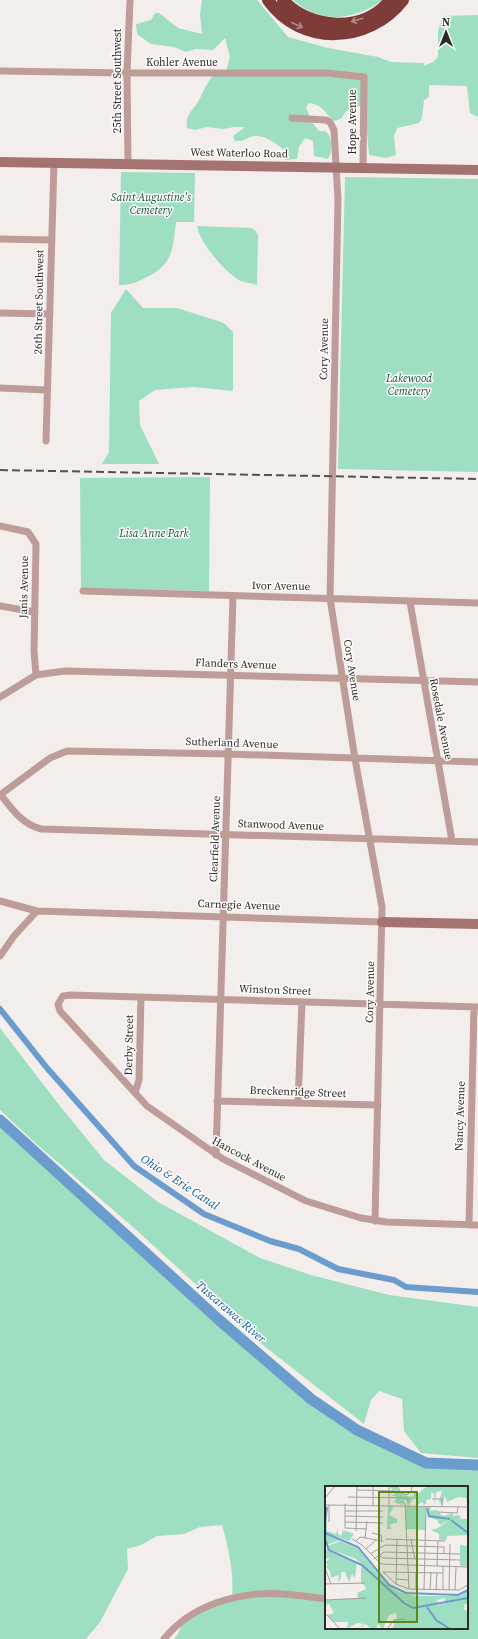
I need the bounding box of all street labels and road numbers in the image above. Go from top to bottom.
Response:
street label: 25th Street Southwest [110,28,125,133]
street label: Kohler Avenue [146,55,218,70]
street label: Hope Avenue [345,89,360,155]
street label: West Waterloo Road [190,145,289,161]
street label: 26th Street Southwest [31,249,47,354]
street label: Cory Avenue [316,317,332,380]
street label: Janis Avenue [16,555,32,620]
street label: Ivor Avenue [252,578,311,594]
street label: Cory Avenue [340,638,364,702]
street label: Flanders Avenue [195,655,277,673]
street label: Rosedale Avenue [426,677,456,761]
street label: Sutherland Avenue [185,734,279,752]
street label: Clearfield Avenue [206,795,224,882]
street label: Stanwood Avenue [238,816,325,834]
street label: Carnegie Avenue [197,896,281,914]
street label: Cory Avenue [362,960,378,1023]
street label: Winston Street [239,981,312,999]
street label: Derby Street [121,1014,137,1076]
street label: Nancy Avenue [451,1080,469,1151]
street label: Breckenridge Street [249,1083,347,1101]
street label: Hancock Avenue [209,1133,289,1185]

